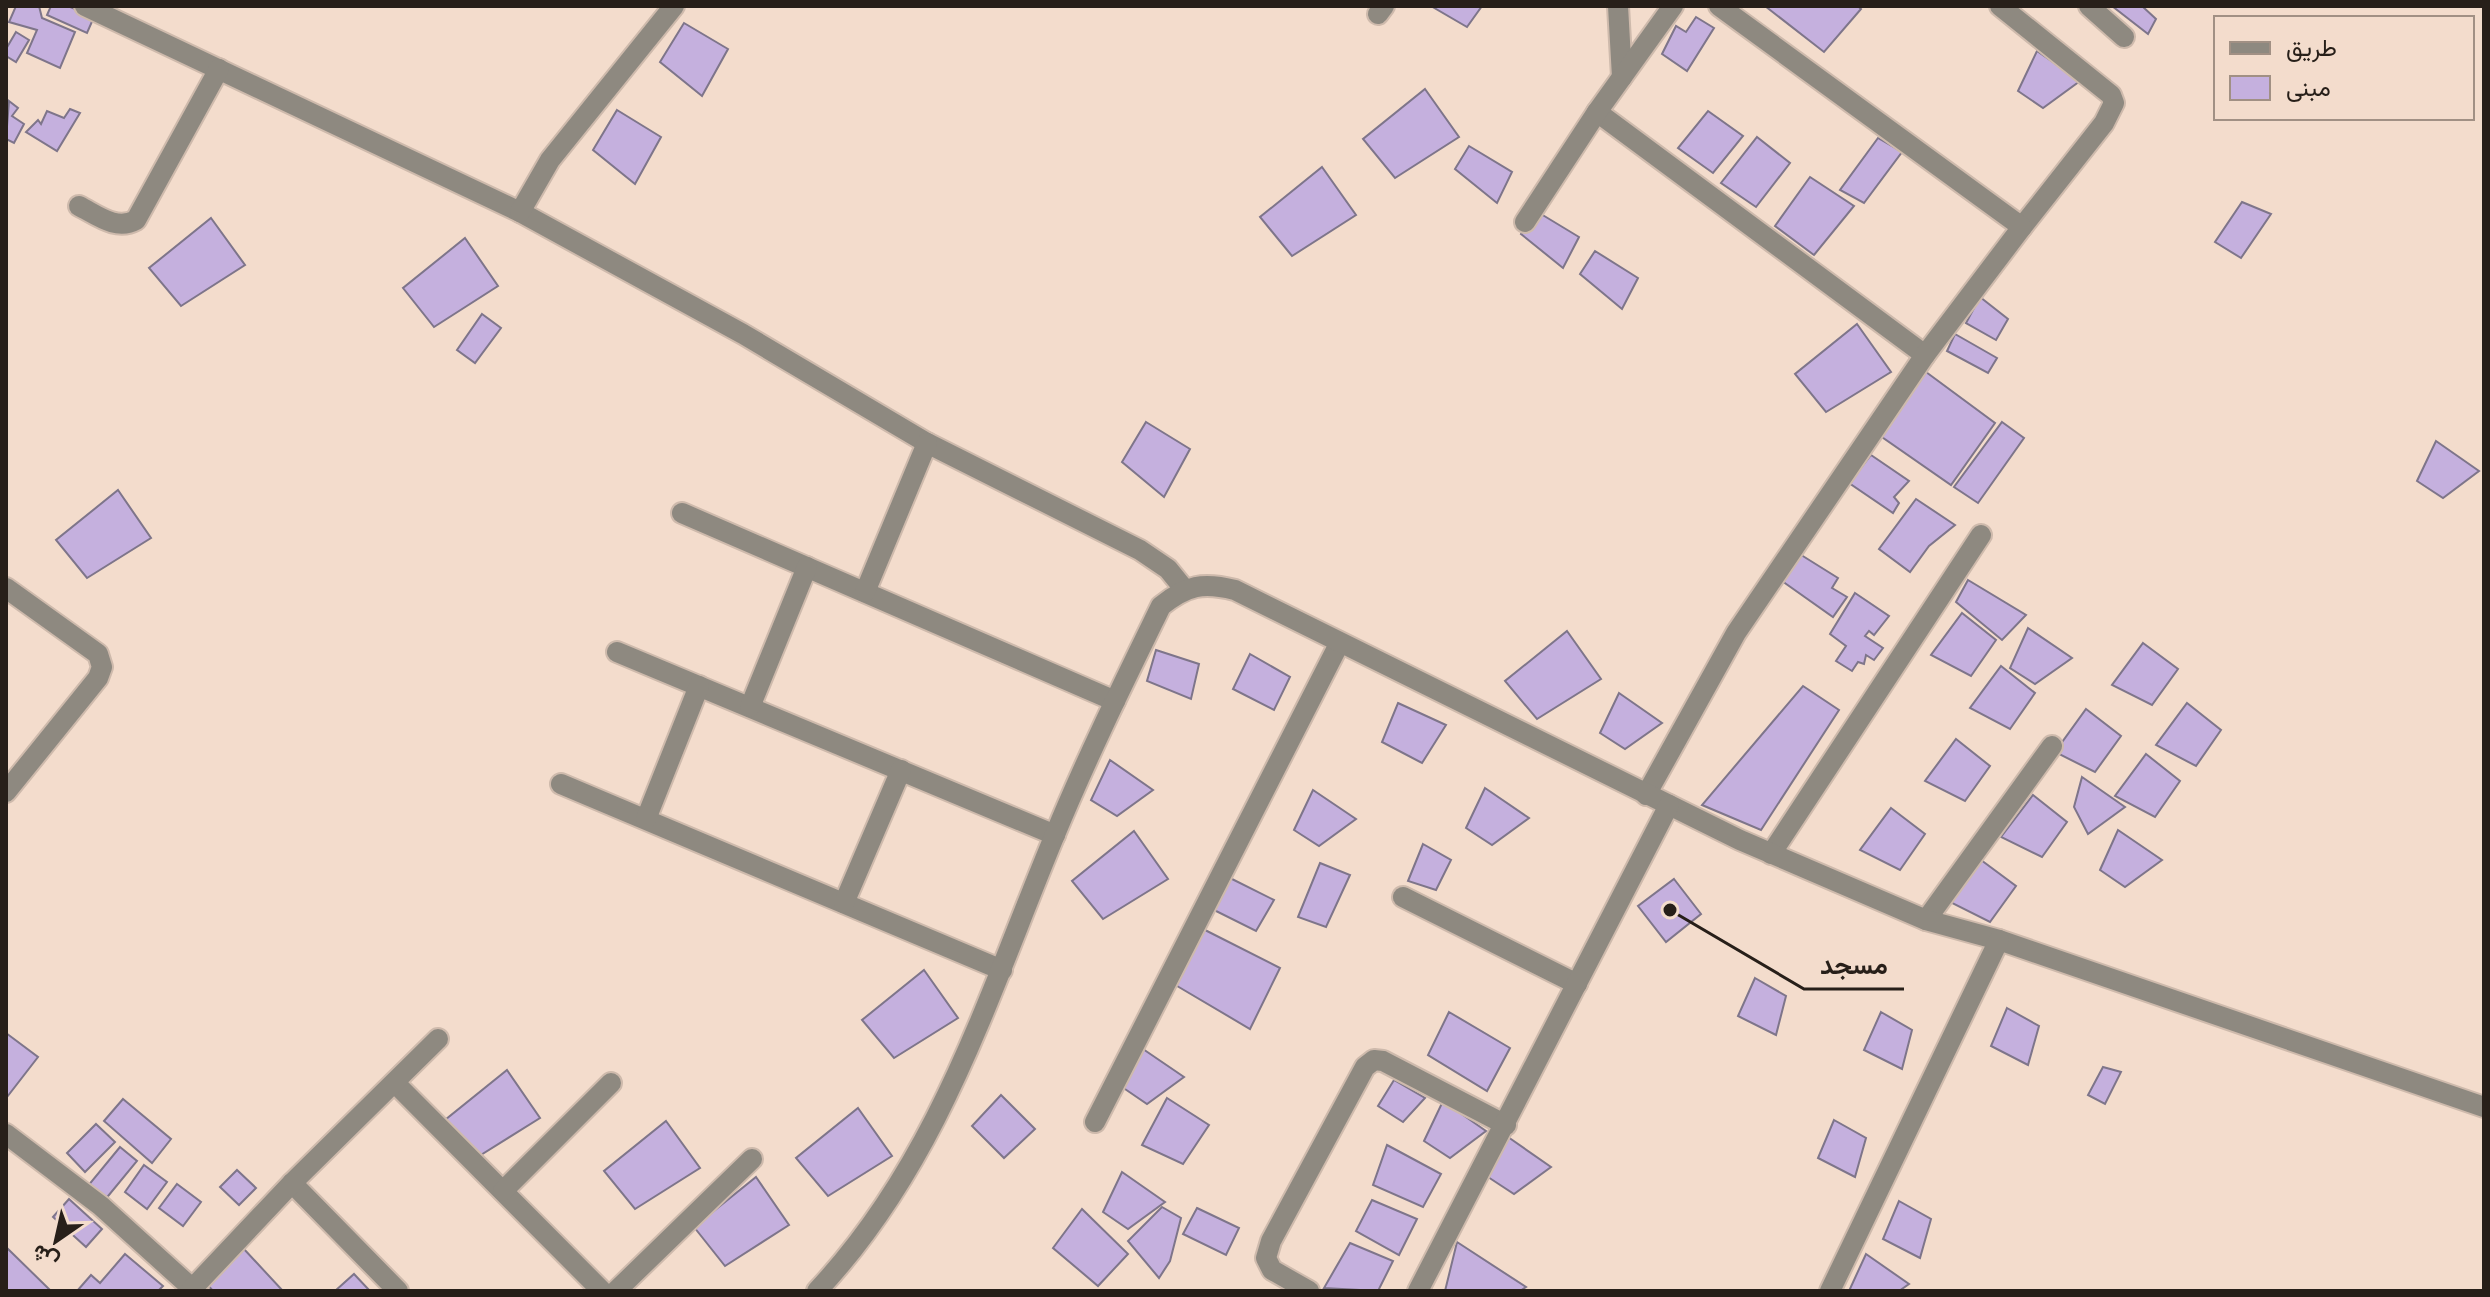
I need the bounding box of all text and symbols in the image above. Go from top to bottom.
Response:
legend [2214,16,2474,120]
text: طريق [2286,32,2337,63]
text: مبنى [2286,72,2331,103]
callout: مسجد [1804,939,1904,989]
text: مسجد [1820,948,1888,981]
north arrow [16,1201,96,1281]
text: ش [26,1239,64,1277]

